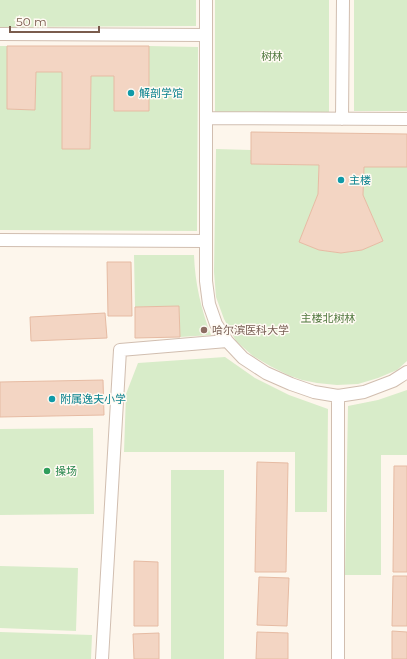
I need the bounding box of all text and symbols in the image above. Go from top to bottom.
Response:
scale bar [10,8,99,34]
text: 50 m [16,14,47,29]
park label: 树林 [261,49,283,63]
place label: 解剖学馆 [139,86,183,100]
marker: 解剖学馆 [126,88,136,98]
place label: 主楼 [349,173,371,187]
marker: 主楼 [336,175,346,185]
park label: 主楼北树林 [301,311,356,325]
place label: 哈尔滨医科大学 [212,323,289,337]
marker: 哈尔滨医科大学 [199,325,209,335]
place label: 附属逸夫小学 [60,392,126,406]
marker: 附属逸夫小学 [47,394,57,404]
place label: 操场 [55,464,77,478]
marker: 操场 [42,466,52,476]

